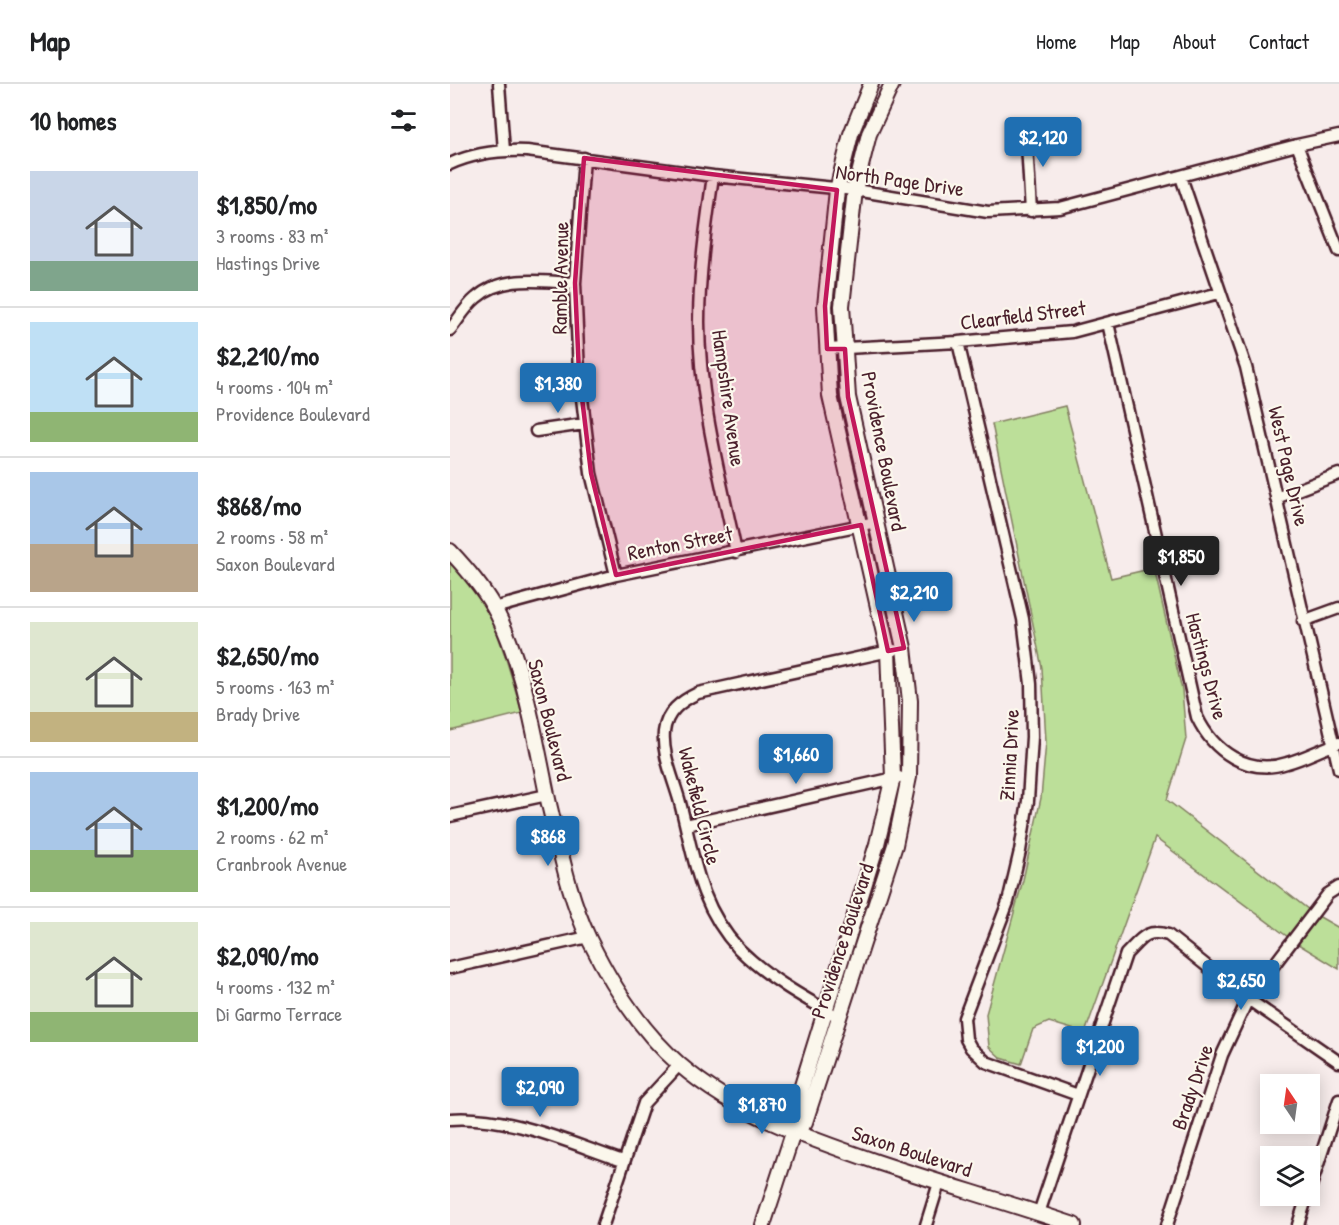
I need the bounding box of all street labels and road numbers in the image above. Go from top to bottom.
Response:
street label: North Page Drive [834,157,966,203]
street label: Ramble Avenue [545,221,575,335]
street label: Clearfield Street [959,293,1088,337]
street label: Hampshire Avenue [705,328,753,468]
street label: Providence Boulevard [854,369,914,533]
street label: West Page Drive [1261,403,1317,529]
street label: Renton Street [625,518,736,567]
street label: Hastings Drive [1179,609,1235,723]
street label: Saxon Boulevard [521,656,579,784]
street label: Zinnia Drive [992,708,1026,802]
street label: Wakefield Circle [671,744,729,868]
street label: Providence Boulevard [803,860,881,1022]
street label: Brady Drive [1164,1040,1220,1134]
street label: Saxon Boulevard [848,1118,976,1184]

